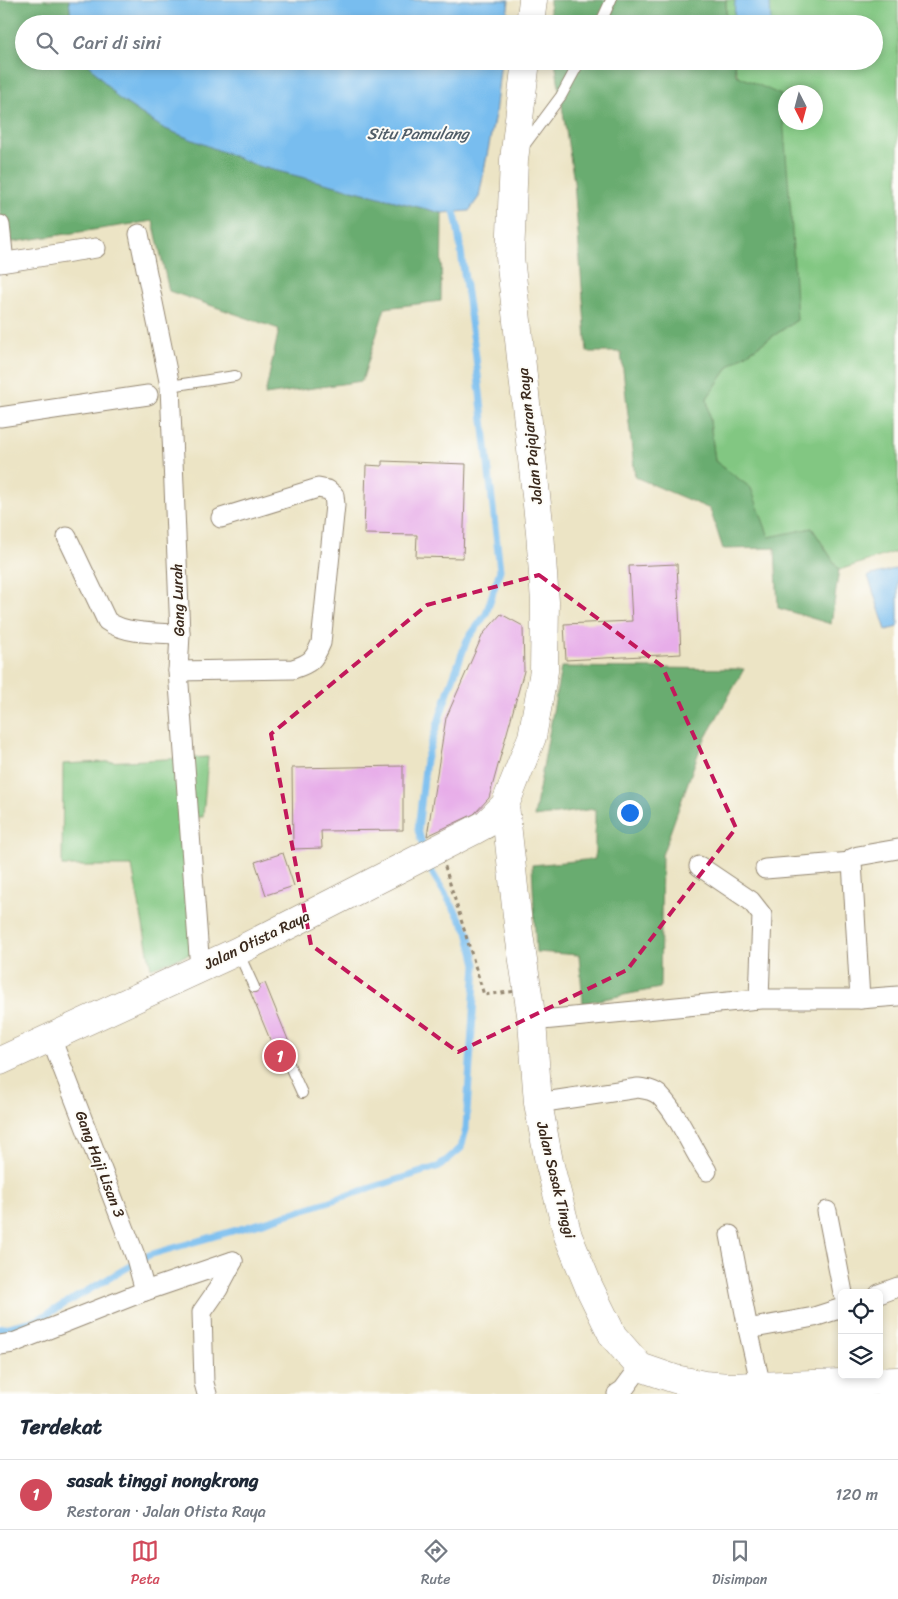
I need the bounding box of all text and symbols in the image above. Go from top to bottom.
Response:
search box [15,15,883,70]
text: Cari di sini [73,26,161,59]
icon: search [33,29,61,57]
north arrow [778,85,823,130]
water label: Situ Pamulang [367,119,471,148]
street label: Jalan Pajajaran Raya [510,366,550,506]
street label: Gang Lurah [164,563,192,637]
your location [617,800,643,826]
street label: Jalan Otista Raya [199,903,315,977]
pin: 1 [264,1037,296,1075]
street label: Gang Haji Lisan 3 [68,1107,132,1221]
street label: Jalan Sasak Tinggi [529,1118,583,1242]
map controls [838,1289,883,1379]
button: locate [838,1289,883,1334]
button: layers [838,1334,883,1379]
text: Terdekat [20,1408,102,1446]
text: sasak tinggi nongkrong [67,1464,259,1497]
text: 1 [33,1480,39,1509]
text: 120 m [835,1480,878,1509]
text: Restoran · Jalan Otista Raya [67,1497,266,1526]
tab: Peta [131,1537,160,1592]
tab: Rute [421,1537,450,1592]
tab: Disimpan [712,1537,767,1592]

